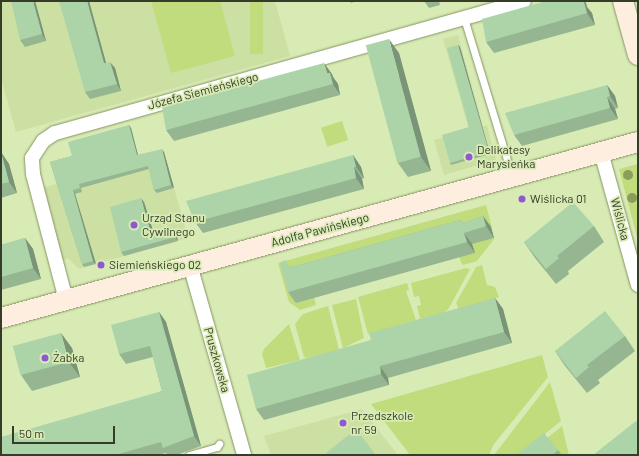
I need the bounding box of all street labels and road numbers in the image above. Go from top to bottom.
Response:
street label: Józefa Siemieńskiego [146,69,260,113]
street label: Wiślicka [607,196,633,242]
street label: Adolfa Pawińskiego [269,210,371,250]
street label: Pruszkowska [201,326,233,394]

